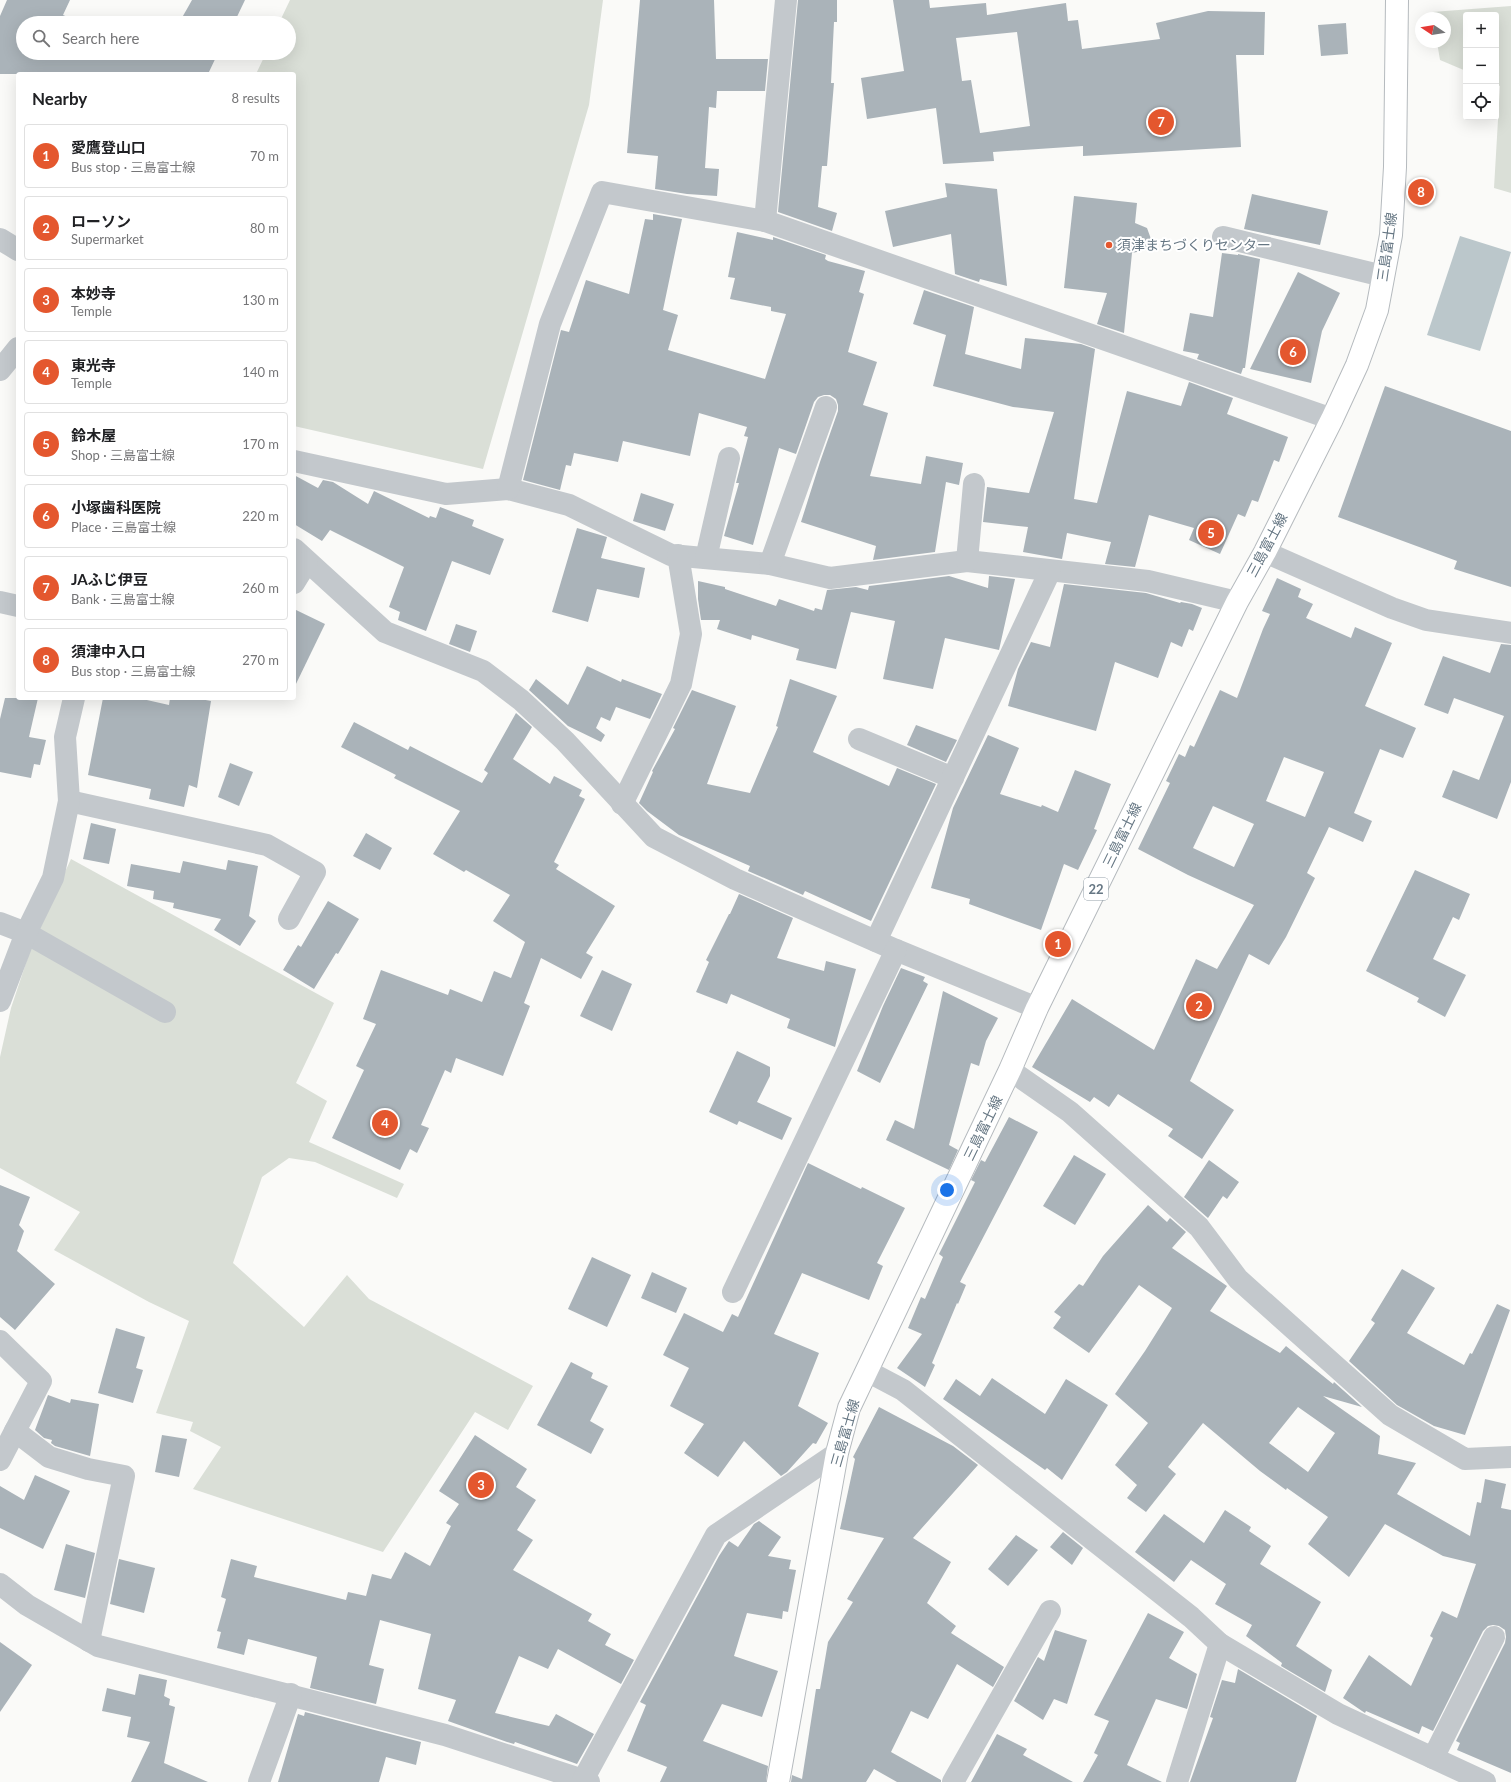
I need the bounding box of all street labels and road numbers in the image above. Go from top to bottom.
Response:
street label: 三島富士線 [1373,211,1400,283]
street label: 三島富士線 [1243,510,1290,580]
street label: 三島富士線 [1099,800,1145,870]
road number: 22 [1084,878,1108,900]
street label: 三島富士線 [960,1093,1006,1163]
street label: 三島富士線 [827,1397,862,1469]

